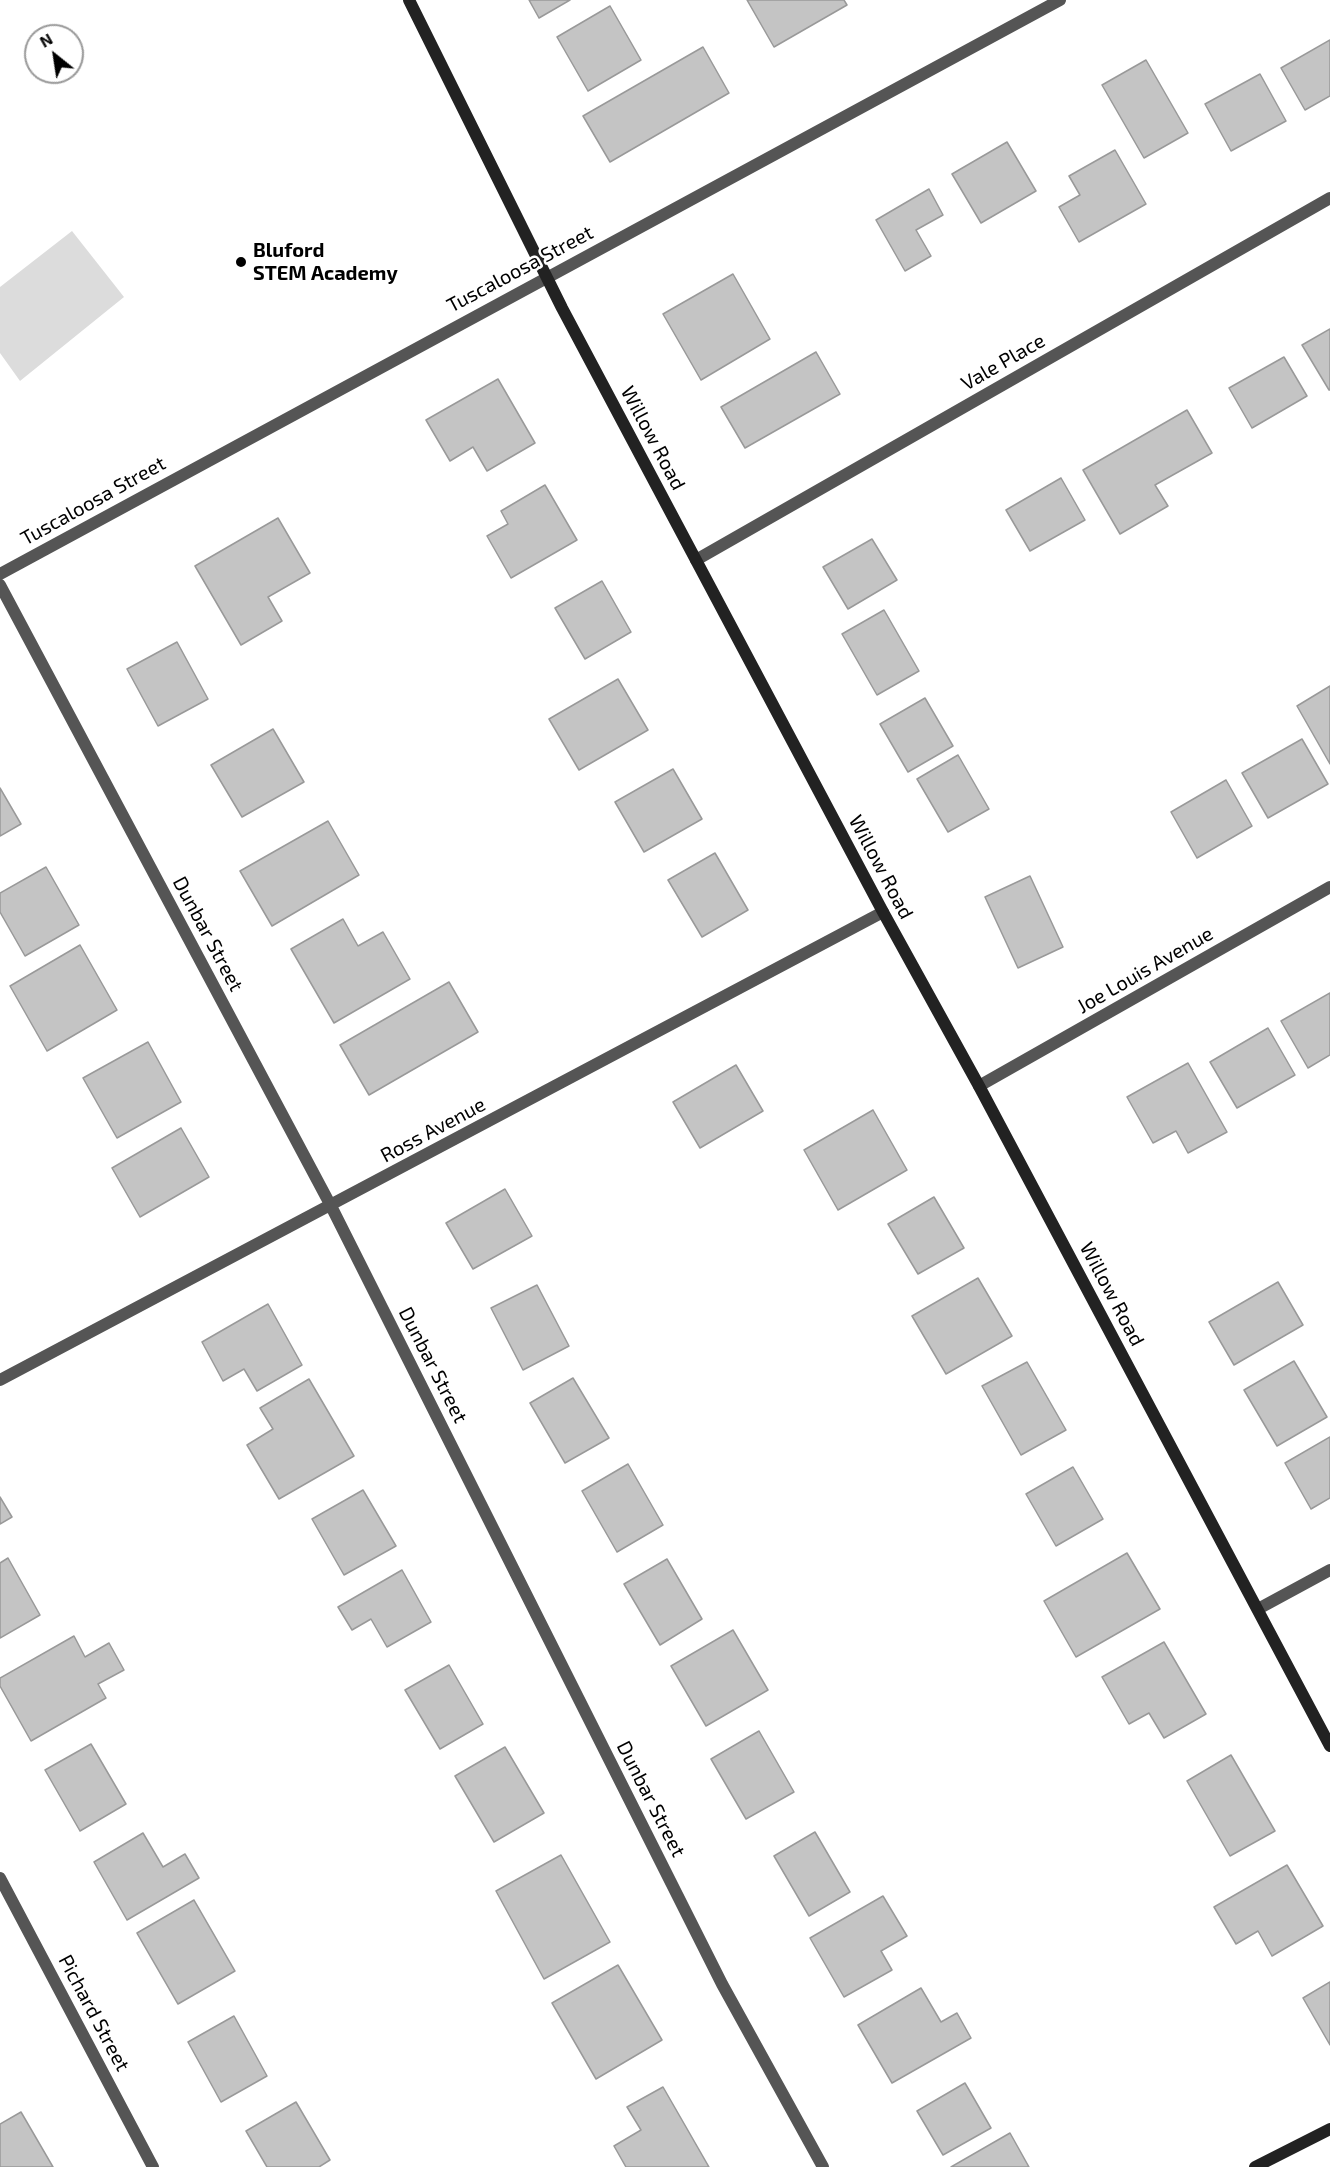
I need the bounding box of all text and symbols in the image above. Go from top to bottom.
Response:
north arrow [24,24,84,84]
text: N [36,29,56,51]
street label: Tuscaloosa Street [443,220,597,318]
place label: Bluford STEM Academy [253,238,398,285]
marker: Bluford STEM Academy [234,255,248,269]
street label: Vale Place [957,328,1049,396]
street label: Willow Road [616,382,690,494]
street label: Tuscaloosa Street [16,451,170,551]
street label: Willow Road [844,811,918,923]
street label: Dunbar Street [168,872,248,996]
street label: Joe Louis Avenue [1073,921,1217,1019]
street label: Ross Avenue [376,1092,490,1168]
street label: Willow Road [1075,1238,1149,1350]
street label: Dunbar Street [394,1303,472,1427]
street label: Dunbar Street [612,1737,690,1861]
street label: Pichard Street [53,1951,135,2075]

